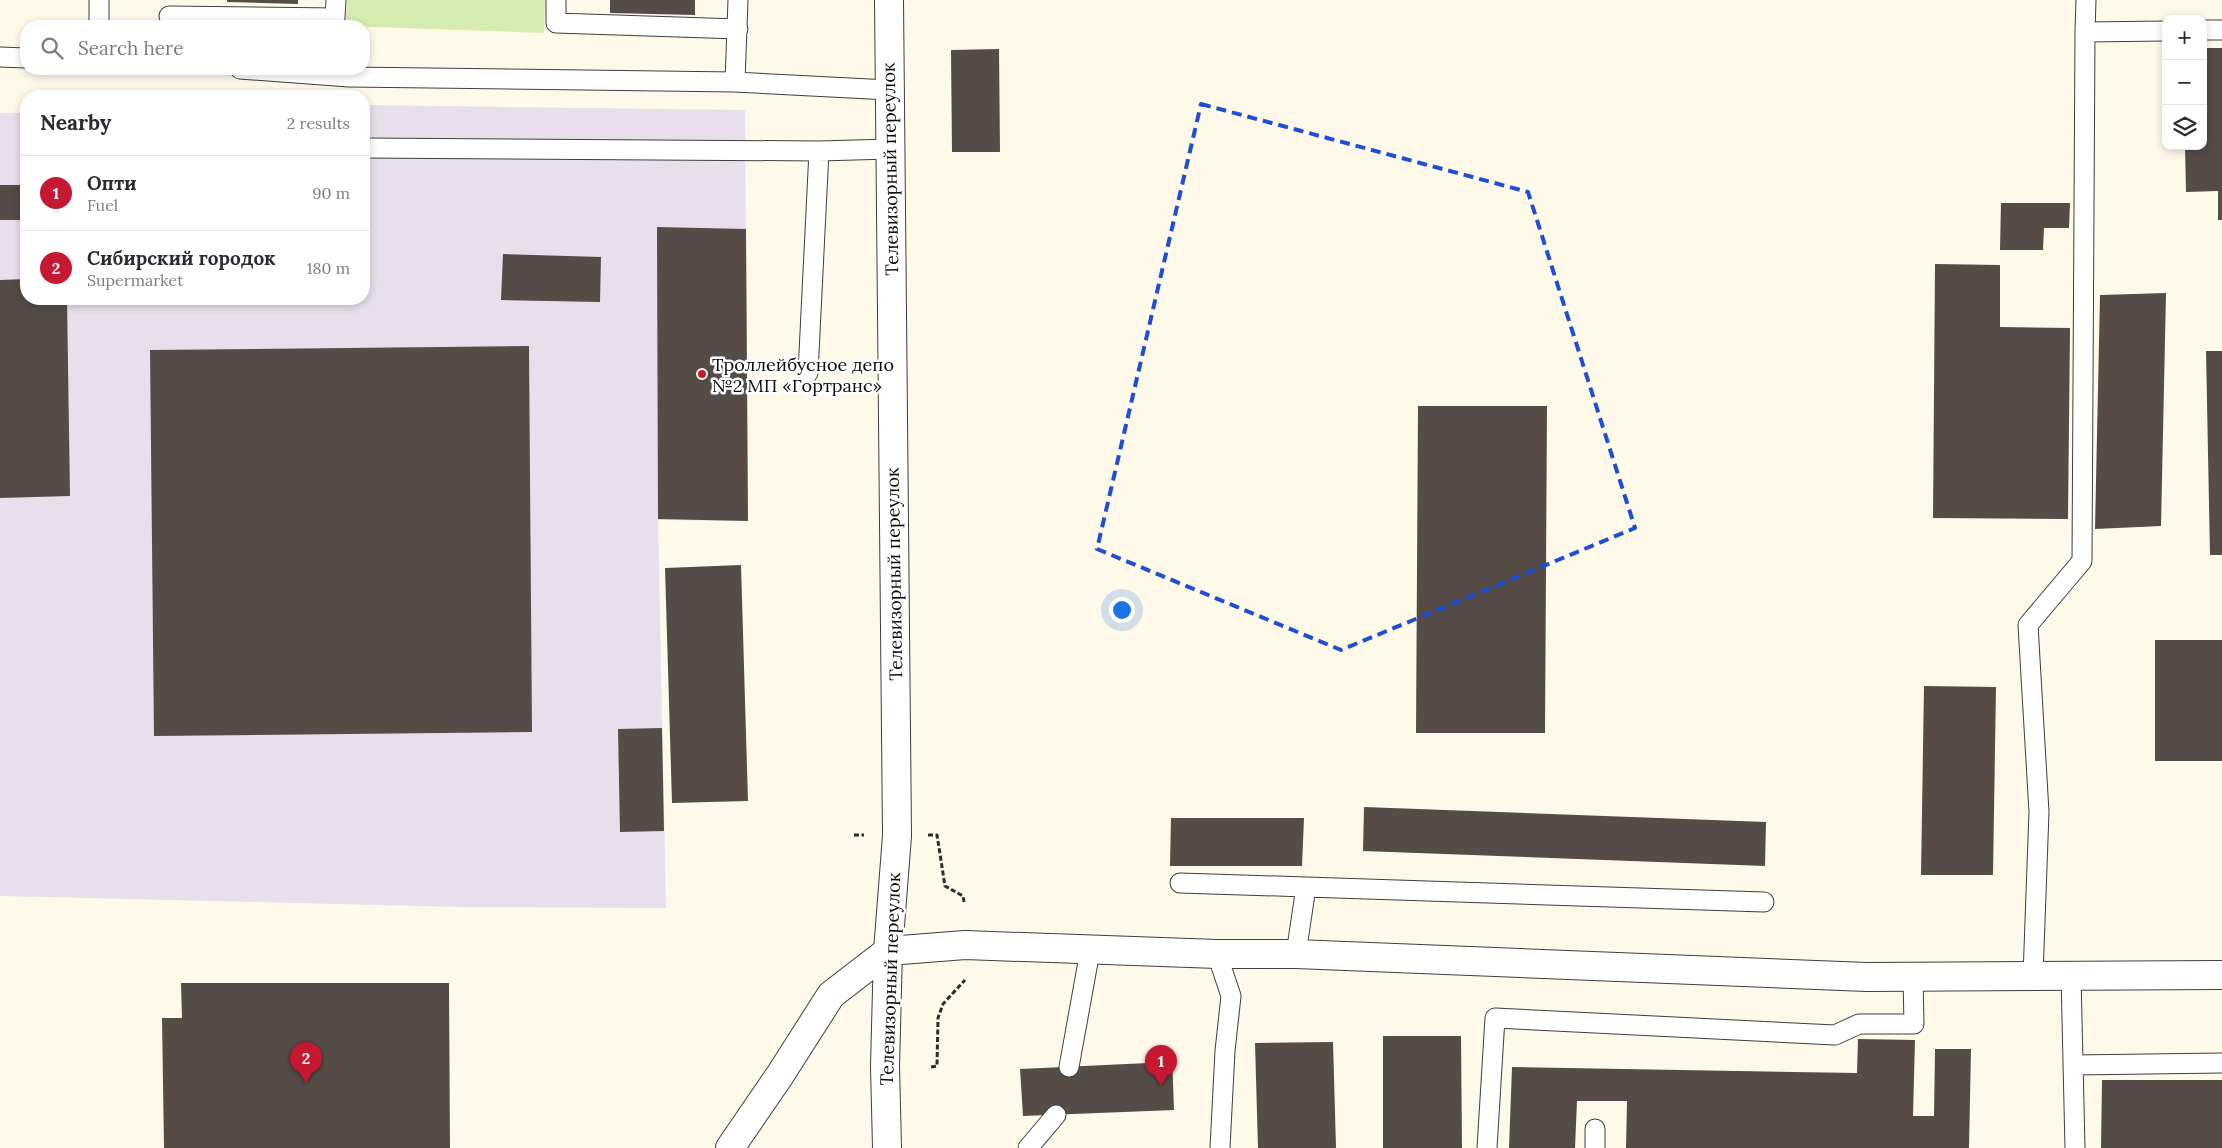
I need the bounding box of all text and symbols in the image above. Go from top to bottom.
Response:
map controls [2162,15,2207,150]
button: + [2162,15,2207,60]
search box [20,20,370,75]
icon: search [38,34,66,62]
text: Search here [78,36,184,60]
button: − [2162,60,2207,105]
street label: Телевизорный переулок [877,62,903,276]
button: layers [2162,105,2207,150]
text: Nearby [40,109,111,136]
text: 2 results [287,113,350,133]
text: Опти [87,171,137,195]
text: 1 [53,183,59,203]
text: 90 m [312,183,350,203]
text: Fuel [87,195,118,215]
text: Сибирский городок [87,246,275,270]
text: 2 [52,258,60,278]
text: 180 m [307,258,350,278]
text: Supermarket [87,270,183,290]
place label: Троллейбусное депо №2 МП «Гортранс» [712,353,894,397]
marker: Троллейбусное депо №2 МП «Гортранс» [696,368,708,380]
street label: Телевизорный переулок [881,467,907,681]
your location [1109,597,1135,623]
street label: Телевизорный переулок [875,872,905,1086]
pin: 2 [290,1042,322,1083]
pin: 1 [1145,1045,1177,1086]

